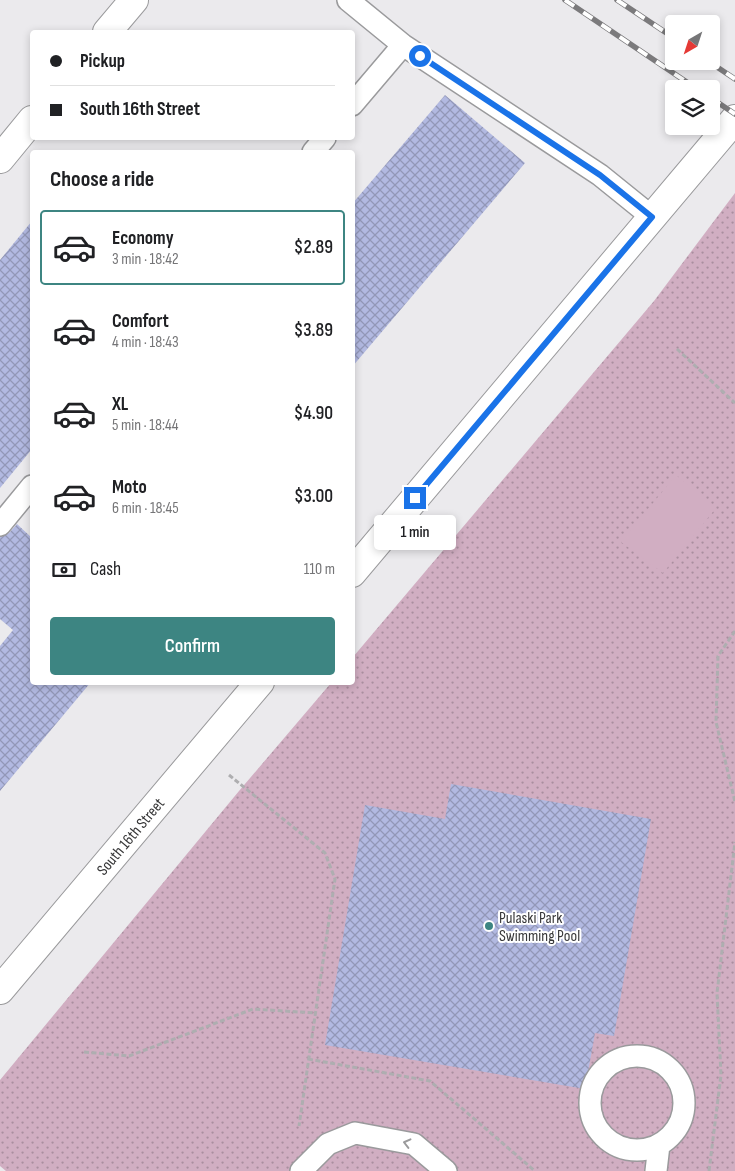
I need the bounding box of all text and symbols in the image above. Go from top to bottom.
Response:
north arrow [665,15,720,70]
map controls [665,15,720,135]
route start [409,45,431,67]
text: Pickup [80,50,125,73]
button: layers [665,80,720,135]
text: South 16th Street [80,98,200,121]
text: Choose a ride [50,166,154,193]
icon: car [52,225,97,270]
text: Economy [112,227,174,250]
text: $2.89 [294,236,333,259]
text: 3 min · 18:42 [112,250,179,269]
icon: car [52,308,97,353]
text: Comfort [112,310,169,333]
text: $3.89 [294,319,333,342]
text: 4 min · 18:43 [112,333,179,352]
icon: car [52,391,97,436]
text: XL [112,393,128,416]
text: $4.90 [294,402,333,425]
text: 5 min · 18:44 [112,416,178,435]
icon: car [52,474,97,519]
text: Moto [112,476,147,499]
text: $3.00 [294,485,333,508]
route end [404,487,426,509]
text: 6 min · 18:45 [112,499,179,518]
callout: 1 min [374,516,456,550]
text: 1 min [400,523,430,542]
icon: cash [50,556,78,584]
text: Cash [90,558,121,581]
text: 110 m [304,560,335,579]
button: Confirm [50,617,335,675]
street label: South 16th Street [93,794,169,879]
place label: Pulaski Park Swimming Pool [499,909,580,946]
marker: Pulaski Park Swimming Pool [483,920,495,932]
one-way arrow [403,1138,412,1149]

